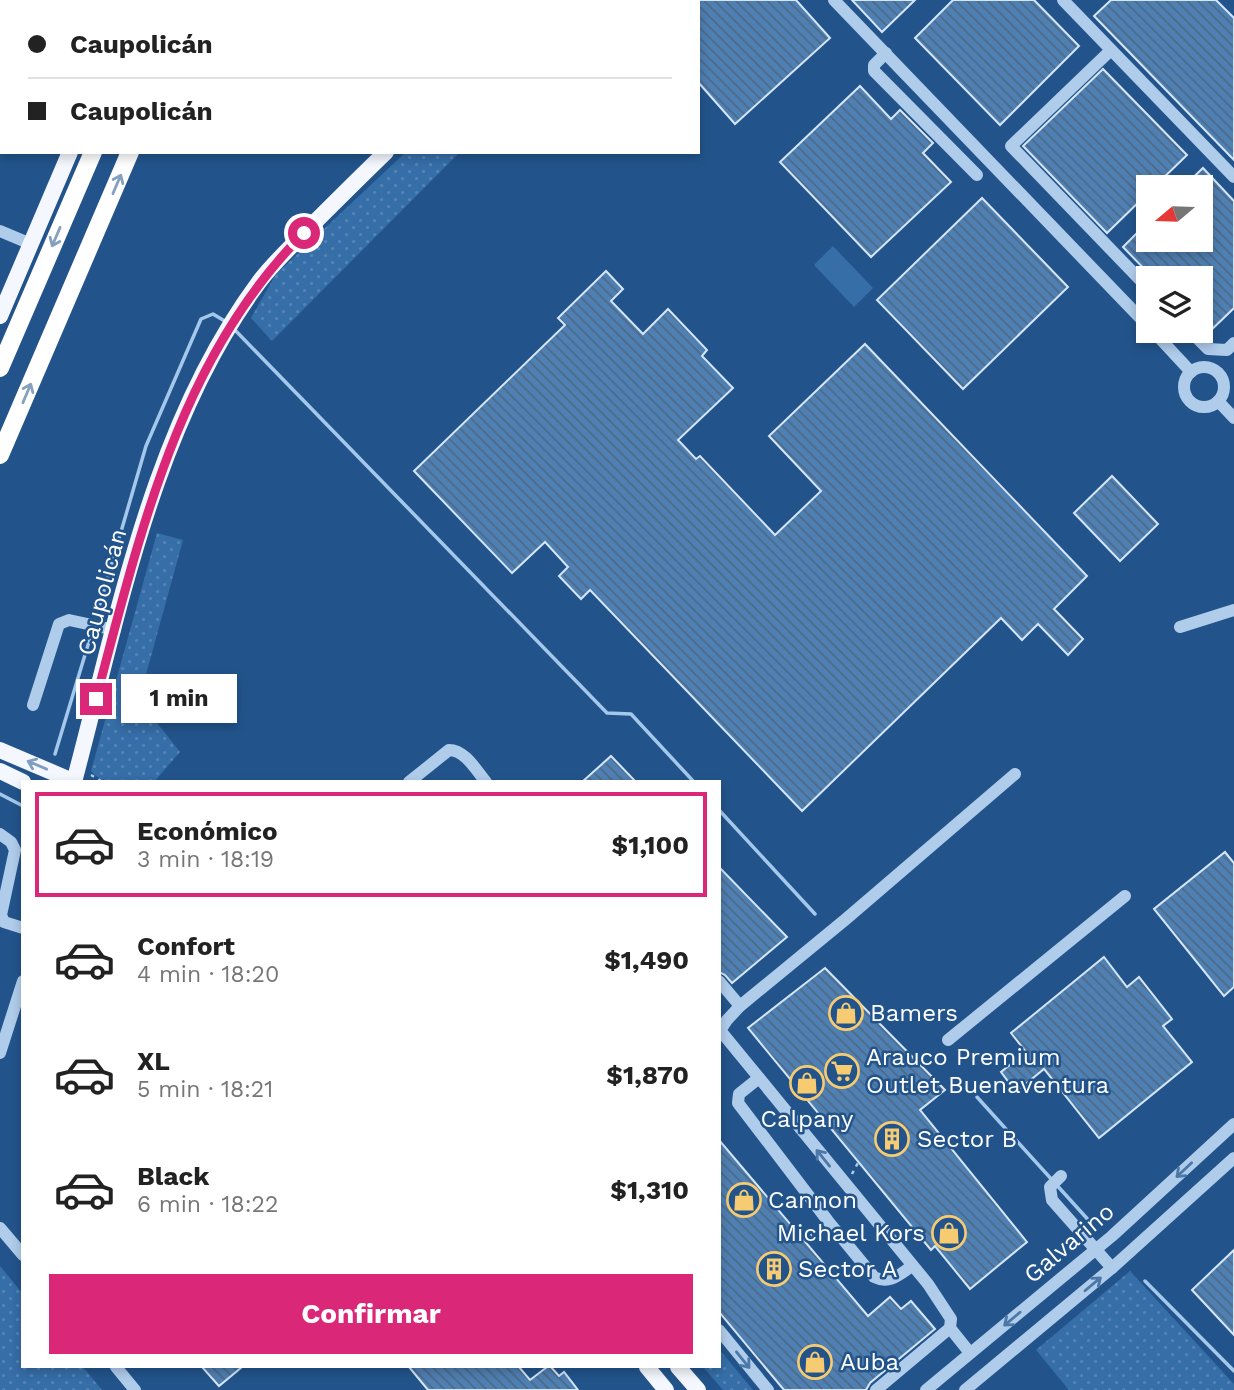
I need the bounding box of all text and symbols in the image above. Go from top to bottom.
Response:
text: Caupolicán [70,29,213,59]
text: Caupolicán [70,96,213,126]
one-way arrow [111,173,124,195]
north arrow [1136,175,1213,252]
map controls [1136,175,1213,343]
route start [288,217,320,249]
one-way arrow [49,226,62,248]
button: layers [1136,266,1213,343]
one-way arrow [21,382,34,404]
street label: Caupolicán [72,526,132,658]
callout: 1 min [120,674,236,724]
route end [80,683,112,715]
text: 1 min [149,685,209,712]
one-way arrow [27,758,48,771]
icon: car [53,813,116,876]
text: Económico [137,816,278,846]
text: $1,100 [612,830,689,860]
text: 3 min · 18:19 [137,846,274,873]
icon: car [53,928,116,991]
text: Confort [137,931,235,961]
text: $1,490 [604,945,689,975]
text: 4 min · 18:20 [137,961,279,988]
shop icon: Bamers [827,994,865,1032]
place label: Bamers [870,999,958,1027]
icon: car [53,1043,116,1106]
place label: Arauco Premium Outlet Buenaventura [866,1043,1109,1099]
text: XL [137,1046,170,1076]
supermarket icon: Arauco Premium Outlet Buenaventura [823,1052,861,1090]
text: $1,870 [606,1060,689,1090]
shop icon: Calpany [788,1064,826,1102]
text: 5 min · 18:21 [137,1076,273,1103]
place label: Calpany [761,1105,854,1133]
building icon: Sector B [873,1120,911,1158]
place label: Sector B [917,1125,1017,1153]
one-way arrow [815,1150,831,1168]
icon: car [53,1158,116,1221]
text: Black [137,1161,209,1191]
one-way arrow [1176,1161,1193,1178]
text: $1,310 [610,1175,689,1205]
shop icon: Cannon [725,1181,763,1219]
place label: Cannon [768,1186,857,1214]
text: 6 min · 18:22 [137,1191,278,1218]
street label: Galvarino [1018,1197,1120,1289]
shop icon: Michael Kors [930,1214,968,1252]
place label: Michael Kors [777,1219,925,1247]
building icon: Sector A [755,1250,793,1288]
place label: Sector A [798,1255,898,1283]
button: Confirmar [49,1274,693,1354]
one-way arrow [1083,1276,1101,1292]
one-way arrow [1003,1311,1021,1327]
shop icon: Auba [796,1343,834,1381]
place label: Auba [840,1348,899,1376]
one-way arrow [736,1350,751,1369]

